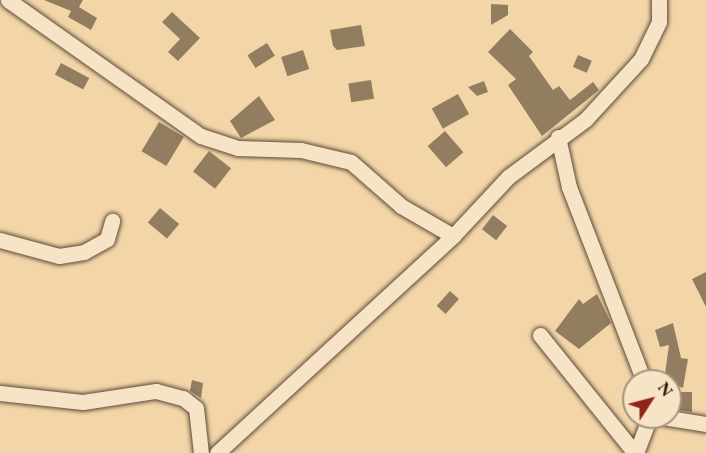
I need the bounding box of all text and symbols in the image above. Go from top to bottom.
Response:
north arrow [622,369,682,429]
text: N [653,378,678,401]

